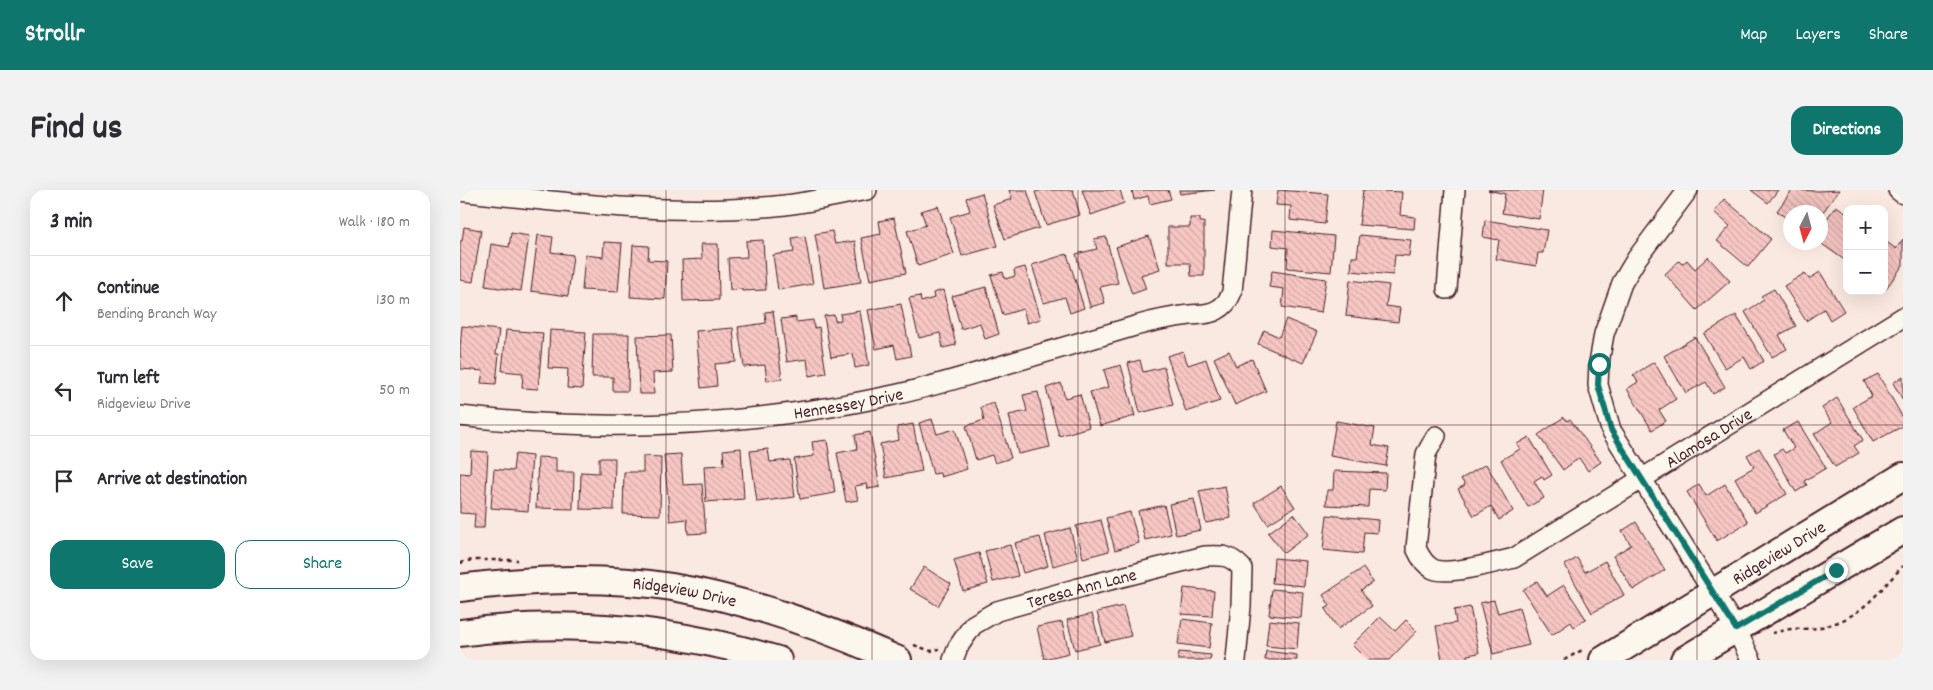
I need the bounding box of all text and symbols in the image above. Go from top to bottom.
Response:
text: Strollr [25,18,84,52]
text: Map [1740,23,1767,48]
text: Layers [1795,23,1841,48]
text: Share [1869,23,1908,48]
text: Find us [30,105,122,155]
button: Directions [1791,106,1903,155]
north arrow [1783,205,1828,250]
map controls [1843,205,1888,295]
button: + [1843,205,1888,250]
text: 3 min [50,208,92,238]
text: Walk · 180 m [339,211,410,234]
button: − [1843,250,1888,295]
text: Continue [97,276,159,303]
icon: ahead [50,287,78,315]
text: 130 m [376,289,410,312]
text: Bending Branch Way [97,303,217,326]
route start [1588,353,1611,376]
text: Turn left [97,366,160,393]
icon: left [50,377,78,405]
text: 50 m [379,379,410,402]
street label: Hennessey Drive [792,383,906,428]
text: Ridgeview Drive [97,393,191,416]
street label: Alamosa Drive [1662,403,1758,476]
icon: arrive [50,467,78,495]
text: Arrive at destination [97,467,247,494]
street label: Ridgeview Drive [1728,516,1831,593]
button: Save [50,540,225,589]
button: Share [235,540,410,589]
route end [1825,559,1848,582]
street label: Teresa Ann Lane [1024,564,1140,617]
street label: Ridgeview Drive [631,572,739,616]

